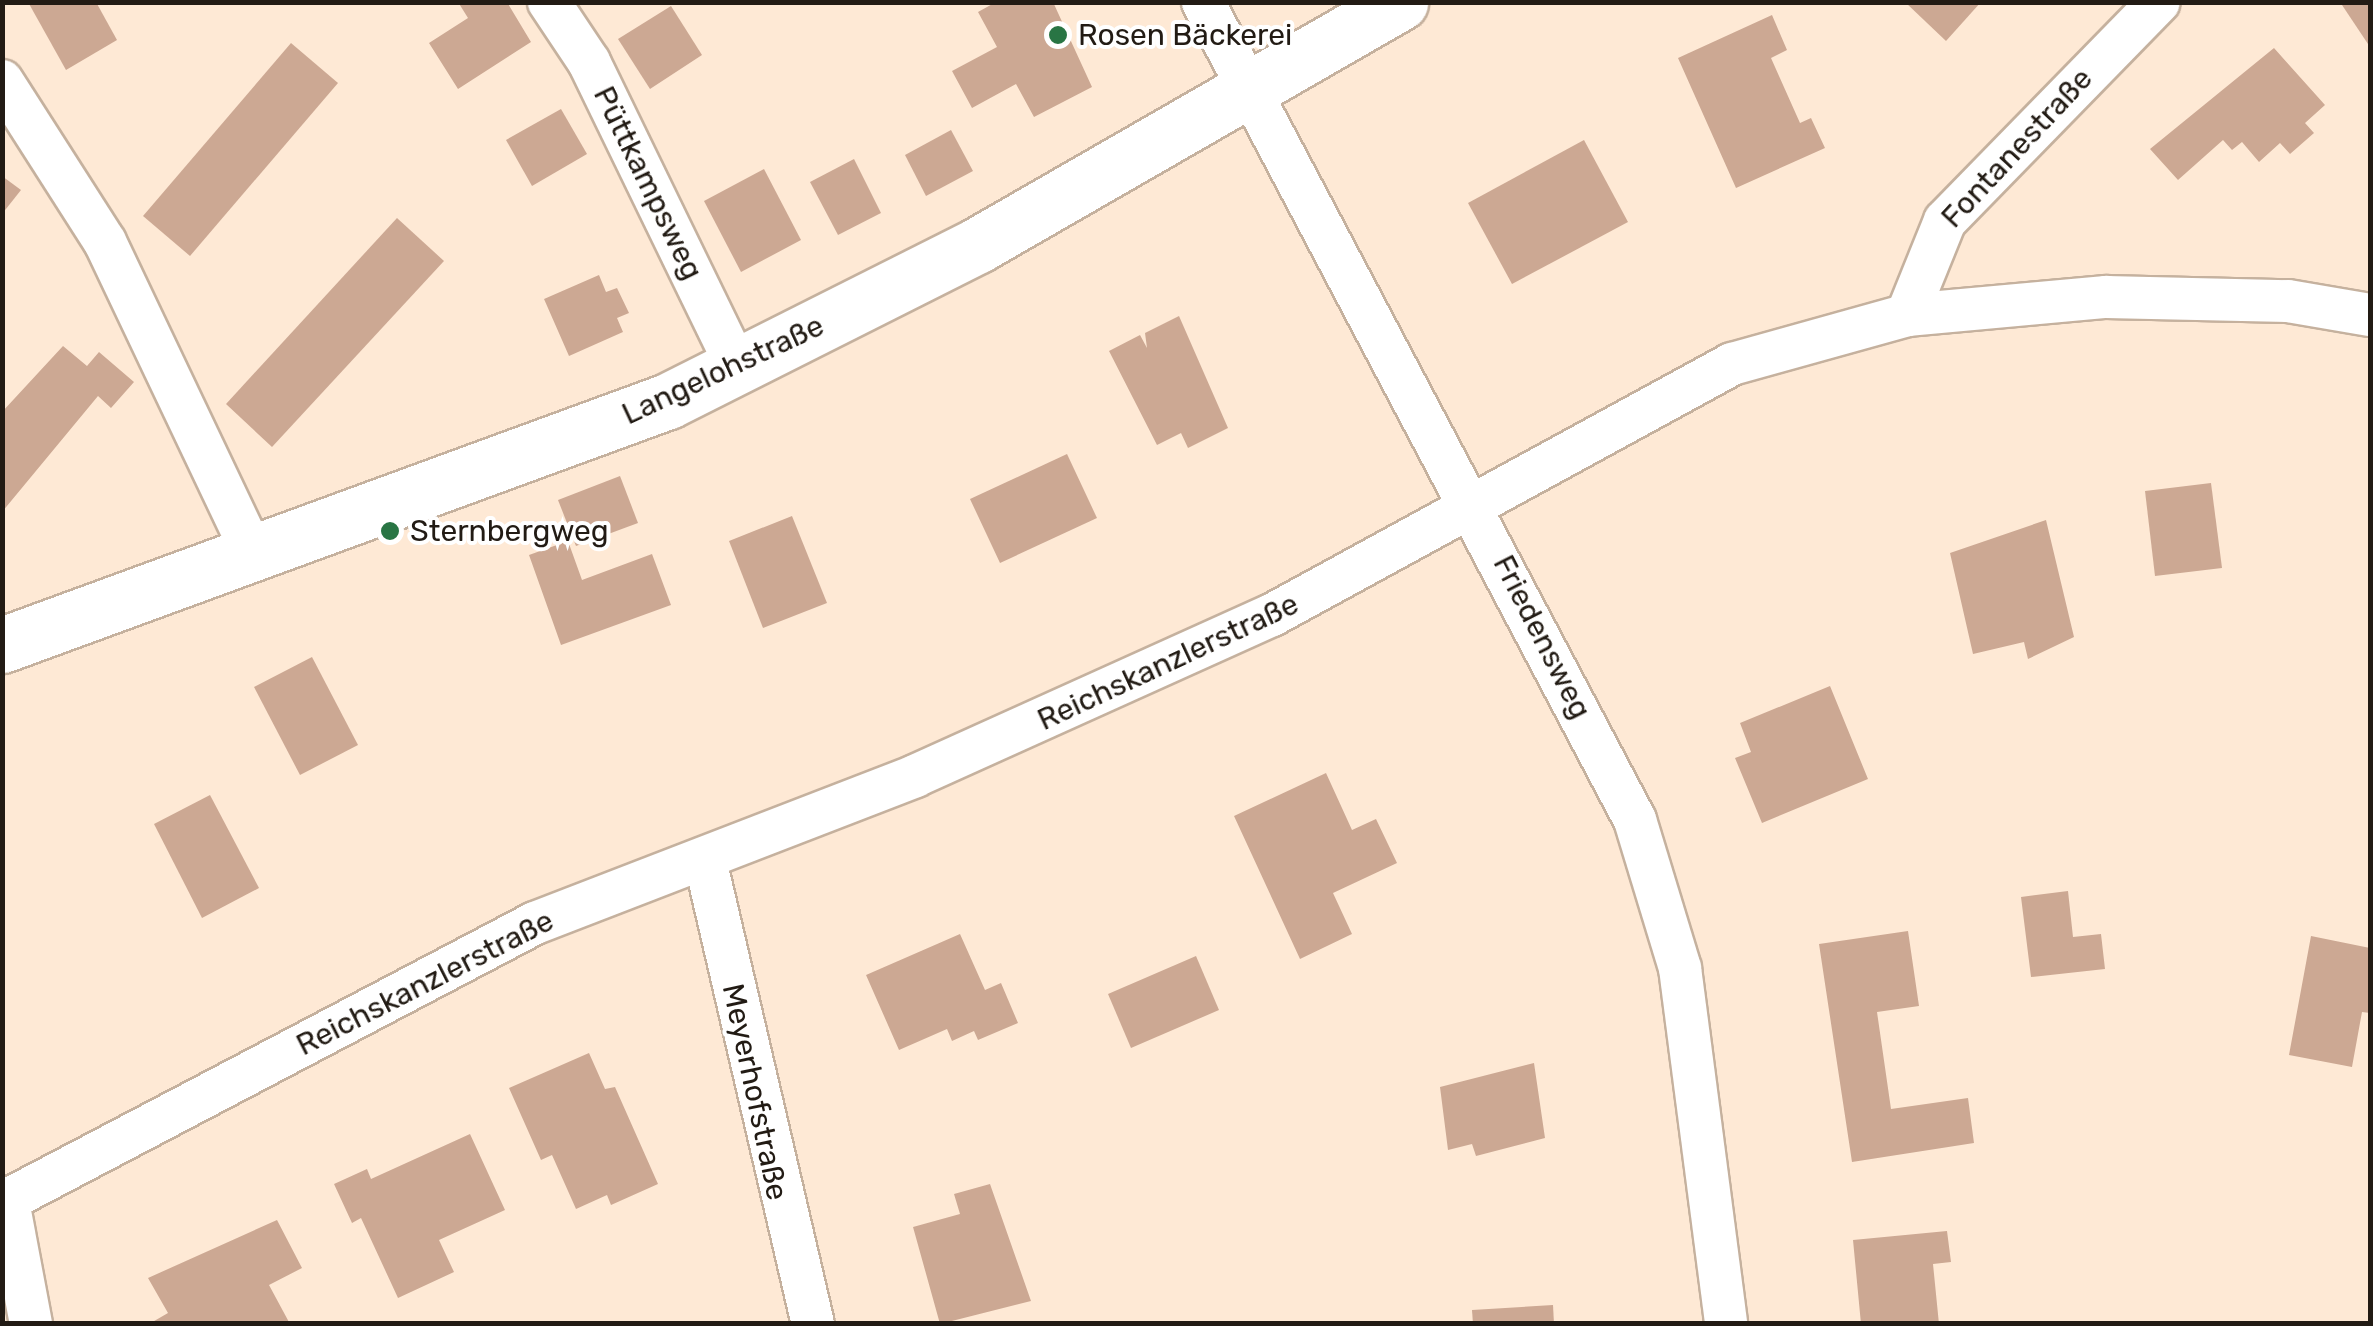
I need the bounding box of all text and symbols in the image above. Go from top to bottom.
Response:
place label: Rosen Bäckerei [1078,17,1292,53]
marker: Rosen Bäckerei [1047,24,1069,46]
street label: Fontanestraße [1934,61,2100,235]
street label: Püttkampsweg [586,81,710,285]
street label: Langelohstraße [616,308,830,432]
place label: Sternbergweg [410,513,609,549]
marker: Sternbergweg [379,520,401,542]
street label: Friedensweg [1485,549,1599,725]
street label: Reichskanzlerstraße [1032,586,1304,738]
street label: Reichskanzlerstraße [291,903,559,1063]
street label: Meyerhofstraße [714,981,796,1203]

